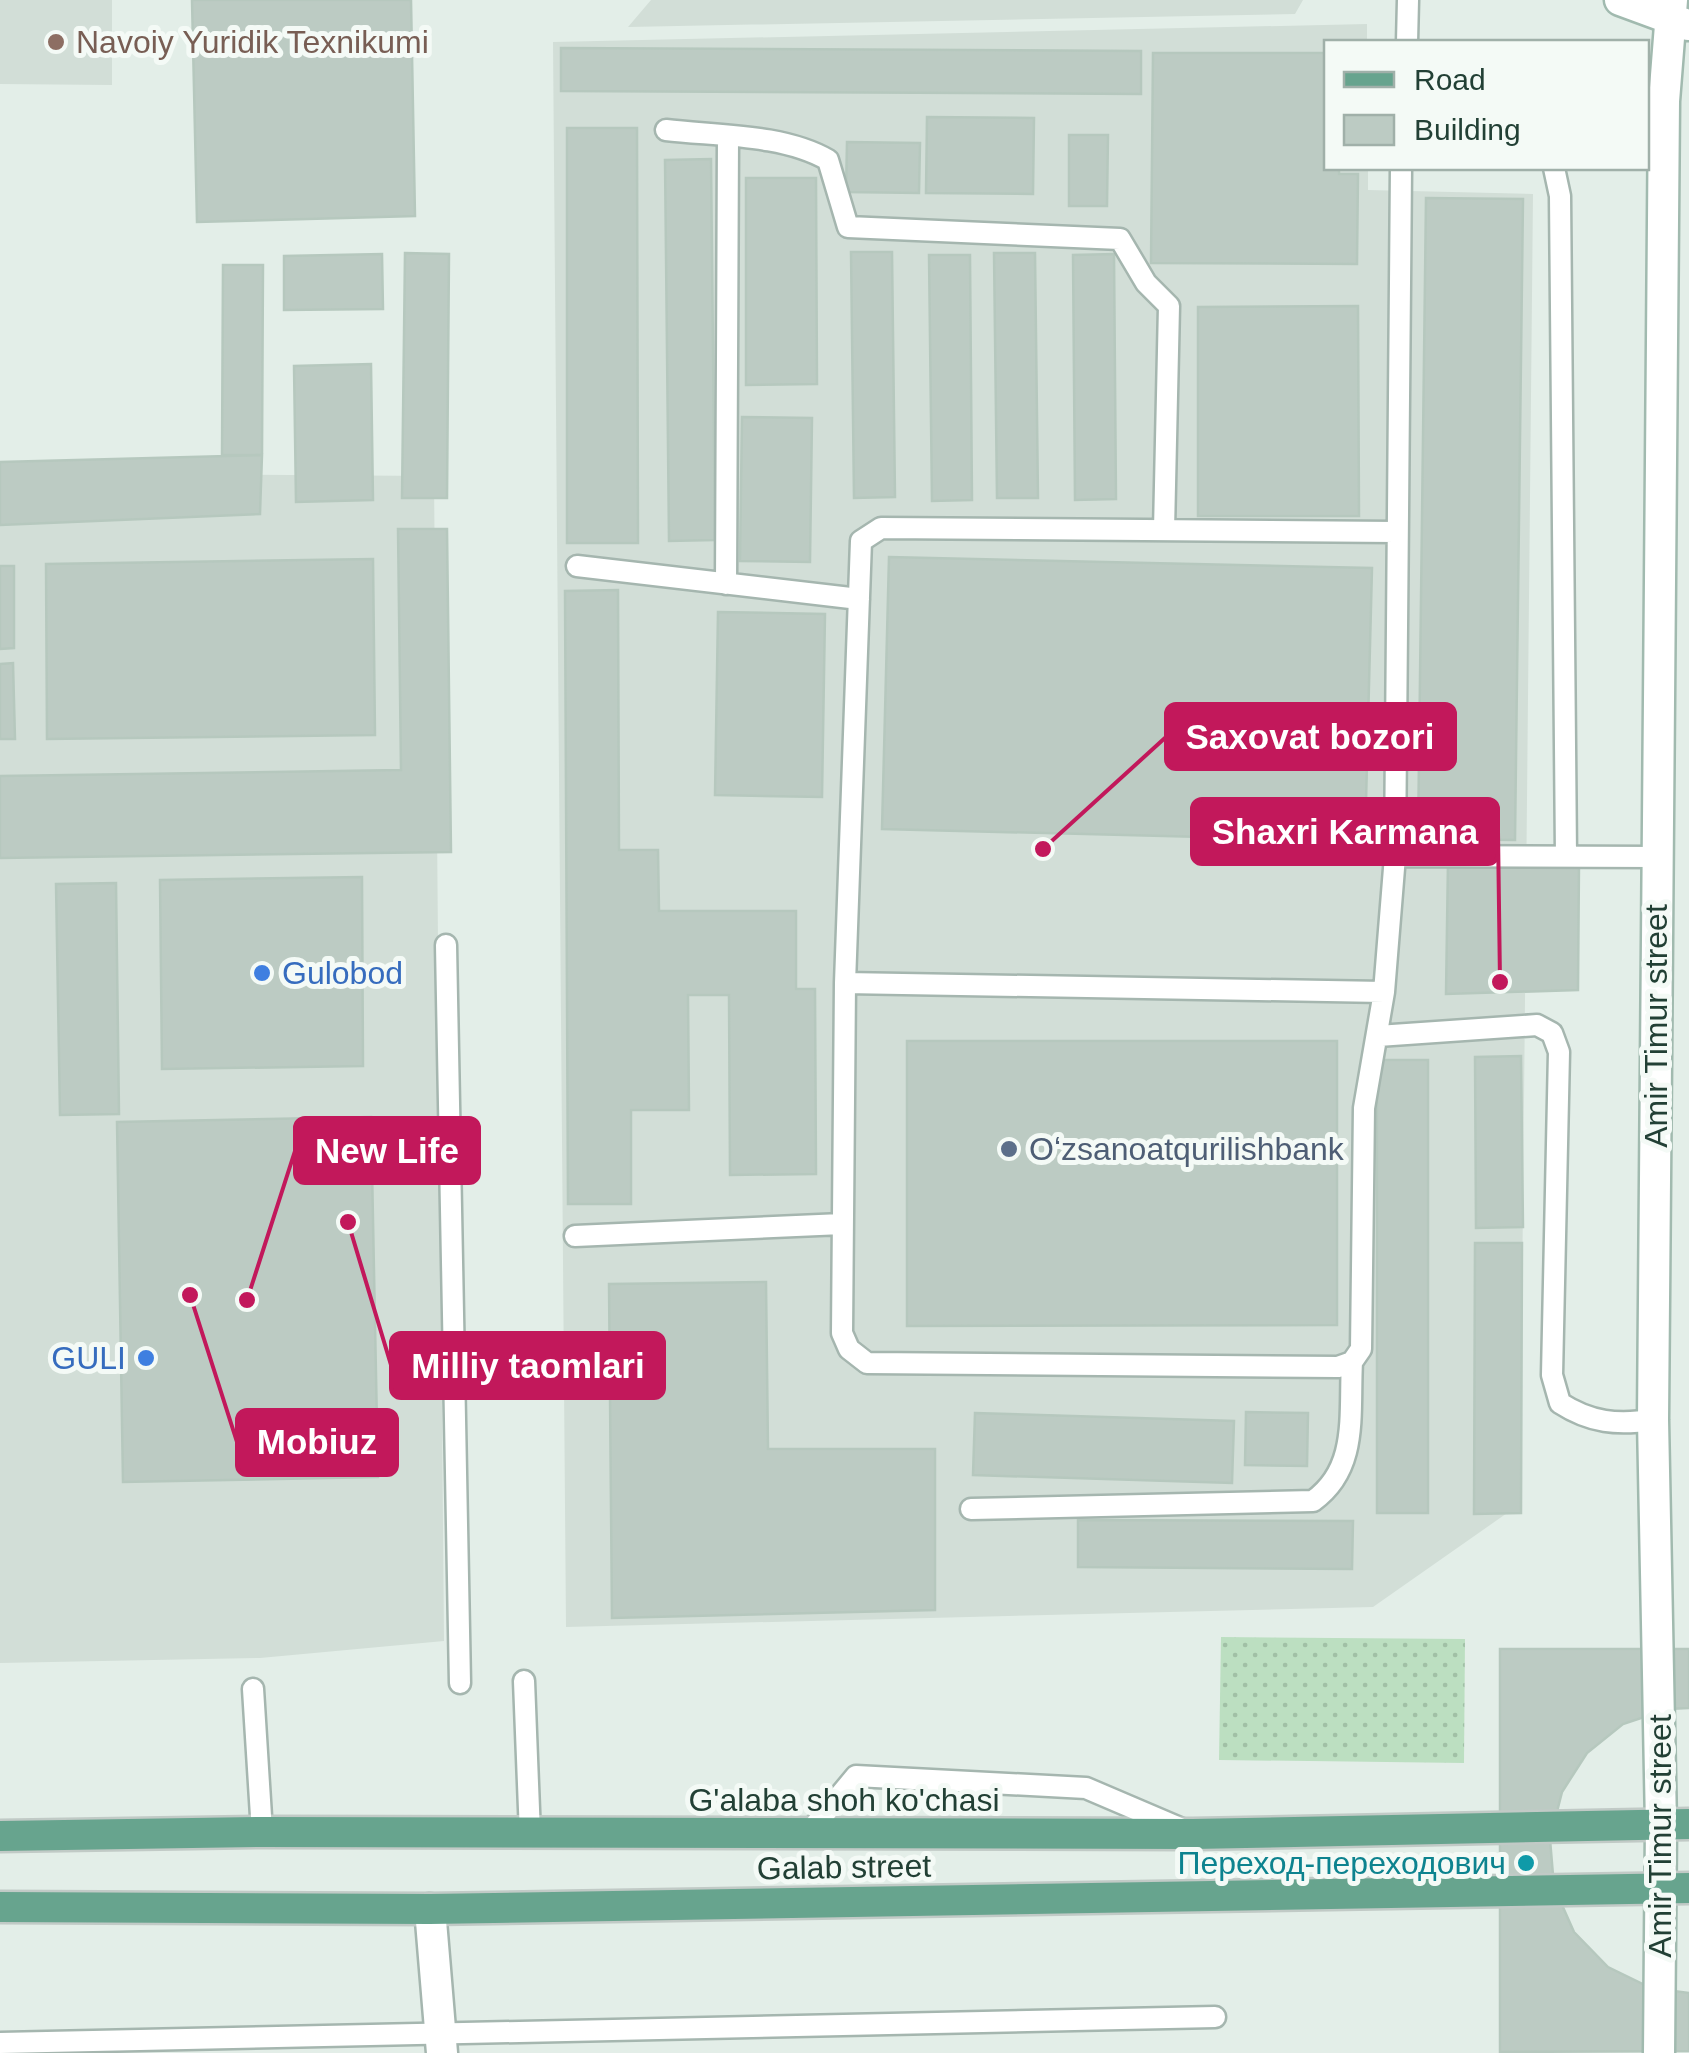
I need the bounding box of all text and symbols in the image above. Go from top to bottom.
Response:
place label: Navoiy Yuridik Texnikumi [76,24,429,60]
marker: Navoiy Yuridik Texnikumi [45,31,67,53]
legend [1324,40,1649,170]
text: Road [1414,63,1486,96]
text: Building [1414,113,1521,146]
callout: Saxovat bozori [1166,704,1455,769]
text: Saxovat bozori [1186,717,1434,756]
callout: Shaxri Karmana [1192,799,1498,864]
text: Shaxri Karmana [1212,812,1479,851]
street label: Amir Timur street [1638,904,1674,1148]
place label: Gulobod [282,955,403,991]
marker: Gulobod [251,962,273,984]
callout: New Life [295,1118,479,1183]
text: New Life [315,1131,459,1170]
place label: Oʻzsanoatqurilishbank [1029,1131,1345,1167]
marker: Oʻzsanoatqurilishbank [998,1138,1020,1160]
callout: Milliy taomlari [391,1333,664,1398]
place label: GULI [51,1340,126,1376]
text: Milliy taomlari [411,1346,645,1385]
marker: GULI [135,1347,157,1369]
callout: Mobiuz [237,1410,397,1475]
text: Mobiuz [257,1422,377,1461]
street label: Amir Timur street [1642,1714,1678,1958]
street label: G'alaba shoh ko'chasi [688,1782,1000,1818]
place label: Переход-переходович [1177,1845,1506,1881]
street label: Galab street [757,1847,932,1887]
marker: Переход-переходович [1515,1852,1537,1874]

